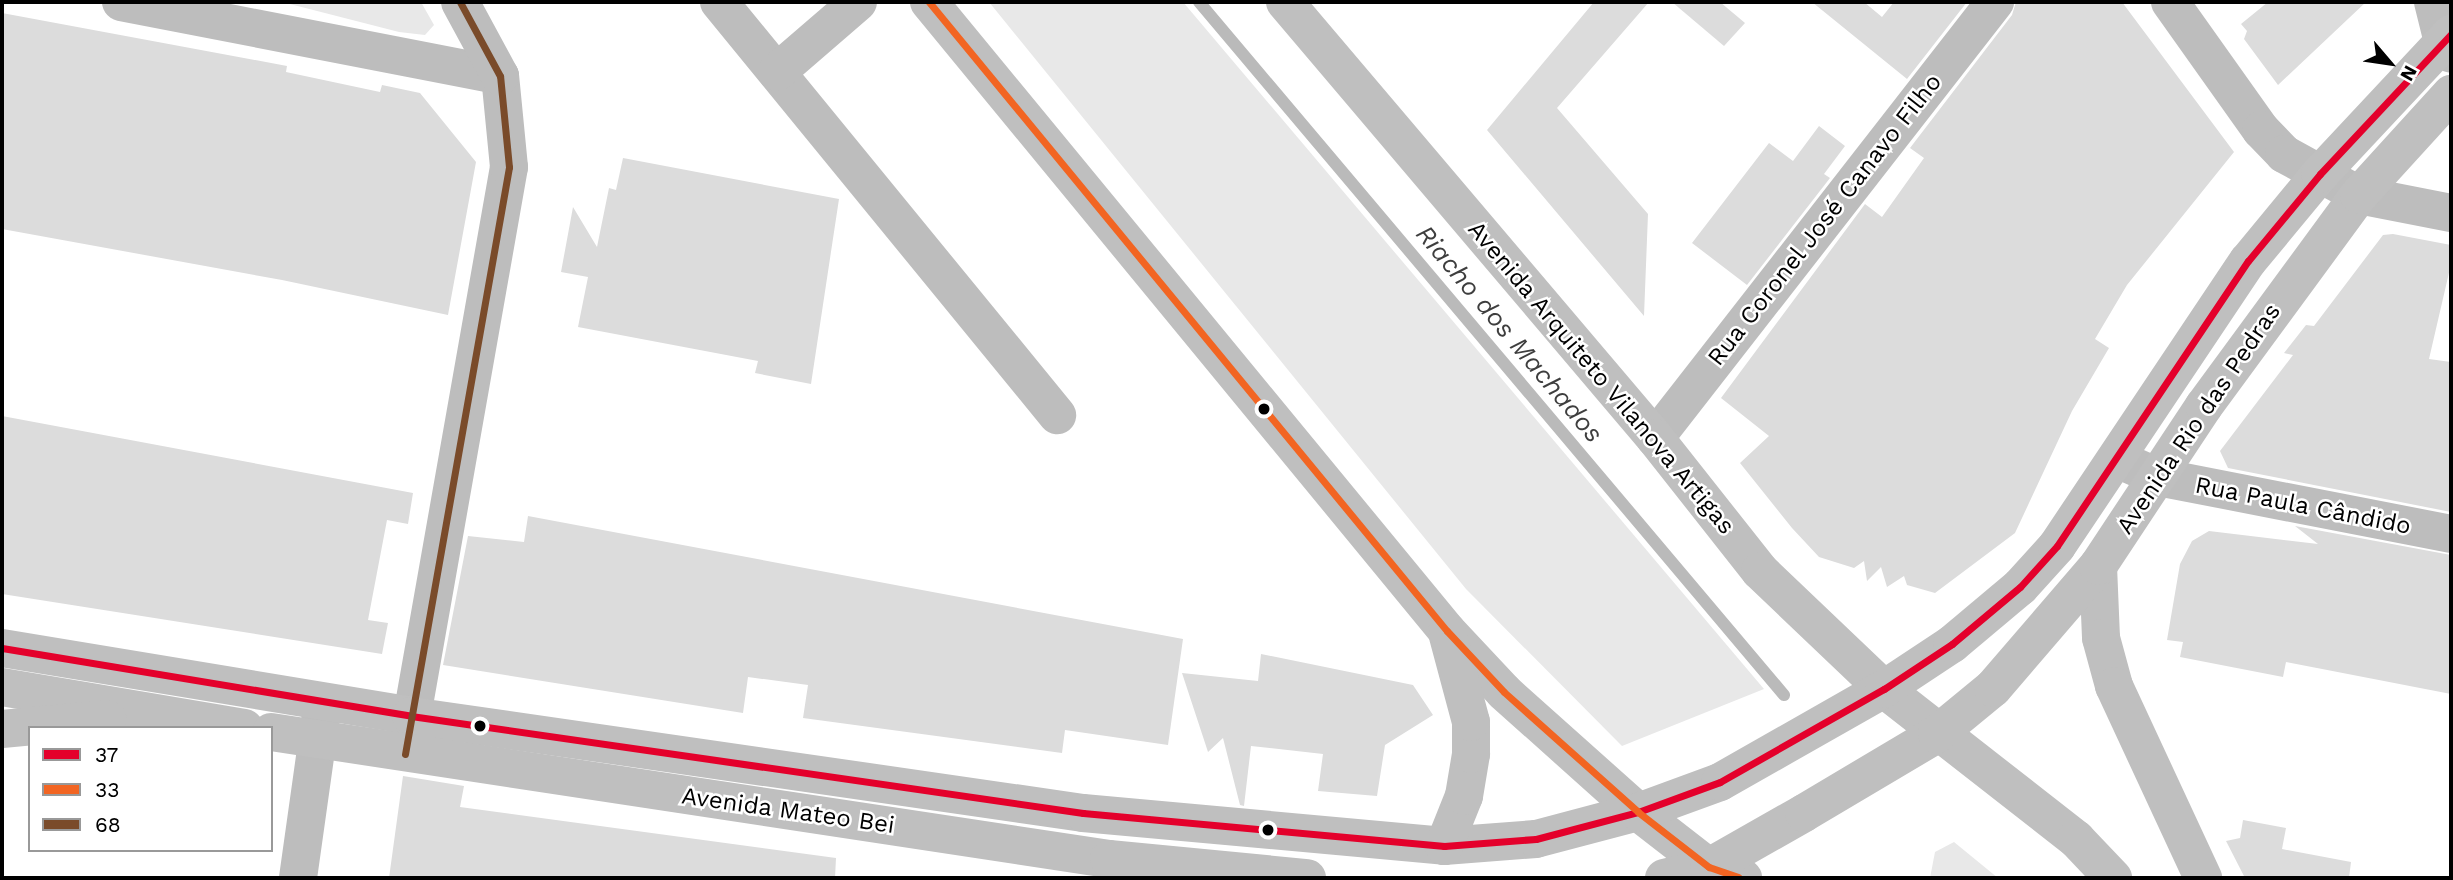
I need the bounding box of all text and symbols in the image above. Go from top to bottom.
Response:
north arrow [2355,28,2425,98]
text: N [2395,62,2422,85]
street label: Rua Coronel José Canavo Filho [1701,68,1949,372]
street label: Avenida Arquiteto Vilanova Artigas [1460,214,1742,542]
water label: Riacho dos Machados [1409,219,1609,449]
street label: Avenida Rio das Pedras [2111,298,2287,540]
unlabelled marker [1257,402,1271,416]
street label: Rua Paula Cândido [2192,471,2414,541]
unlabelled marker [473,719,487,733]
legend [28,726,273,852]
text: 37 [95,742,118,767]
text: 33 [95,777,120,802]
street label: Avenida Mateo Bei [679,782,897,840]
text: 68 [95,812,121,837]
unlabelled marker [1261,823,1275,837]

